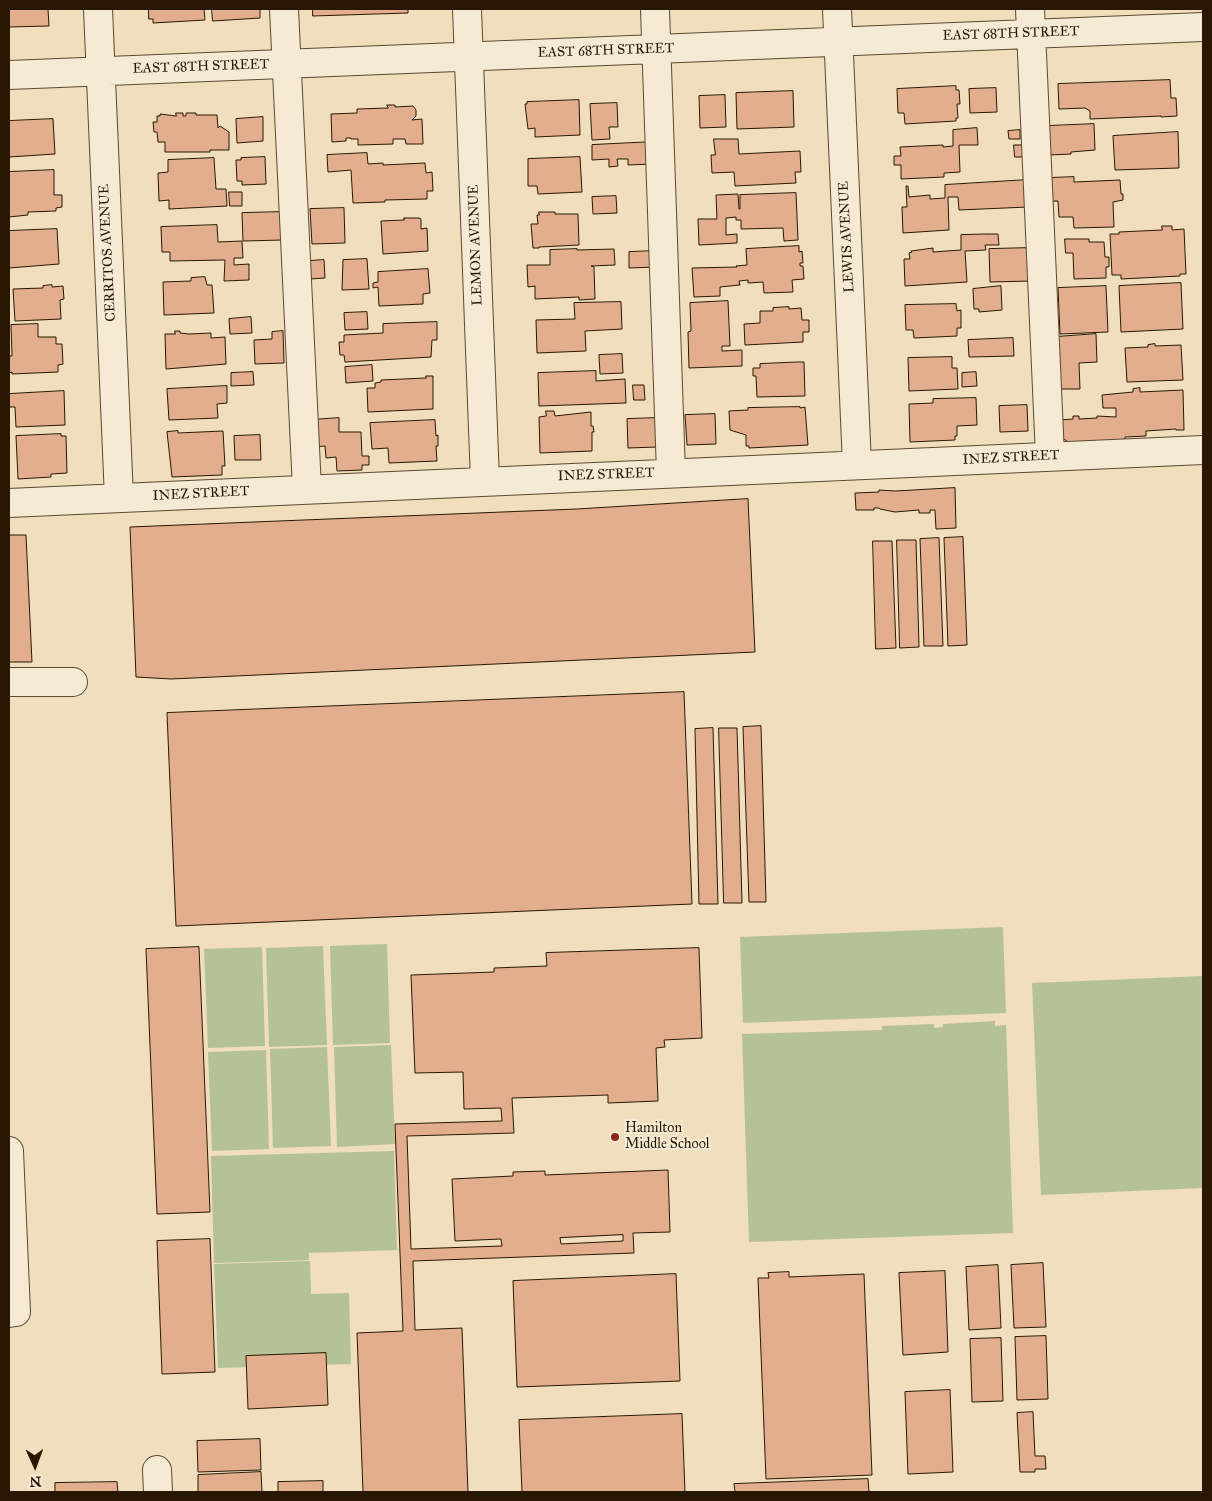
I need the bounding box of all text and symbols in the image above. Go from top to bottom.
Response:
street label: EAST 68TH STREET [942,23,1080,45]
street label: EAST 68TH STREET [537,40,675,62]
street label: EAST 68TH STREET [132,56,270,78]
street label: LEWIS AVENUE [836,181,858,293]
street label: CERRITOS AVENUE [96,184,120,322]
street label: LEMON AVENUE [465,184,487,306]
street label: INEZ STREET [962,447,1060,469]
street label: INEZ STREET [557,465,655,485]
street label: INEZ STREET [152,483,250,505]
place label: Hamilton Middle School [625,1121,710,1154]
marker: Hamilton Middle School [609,1131,621,1143]
north arrow [10,1441,60,1491]
text: N [29,1473,42,1490]

